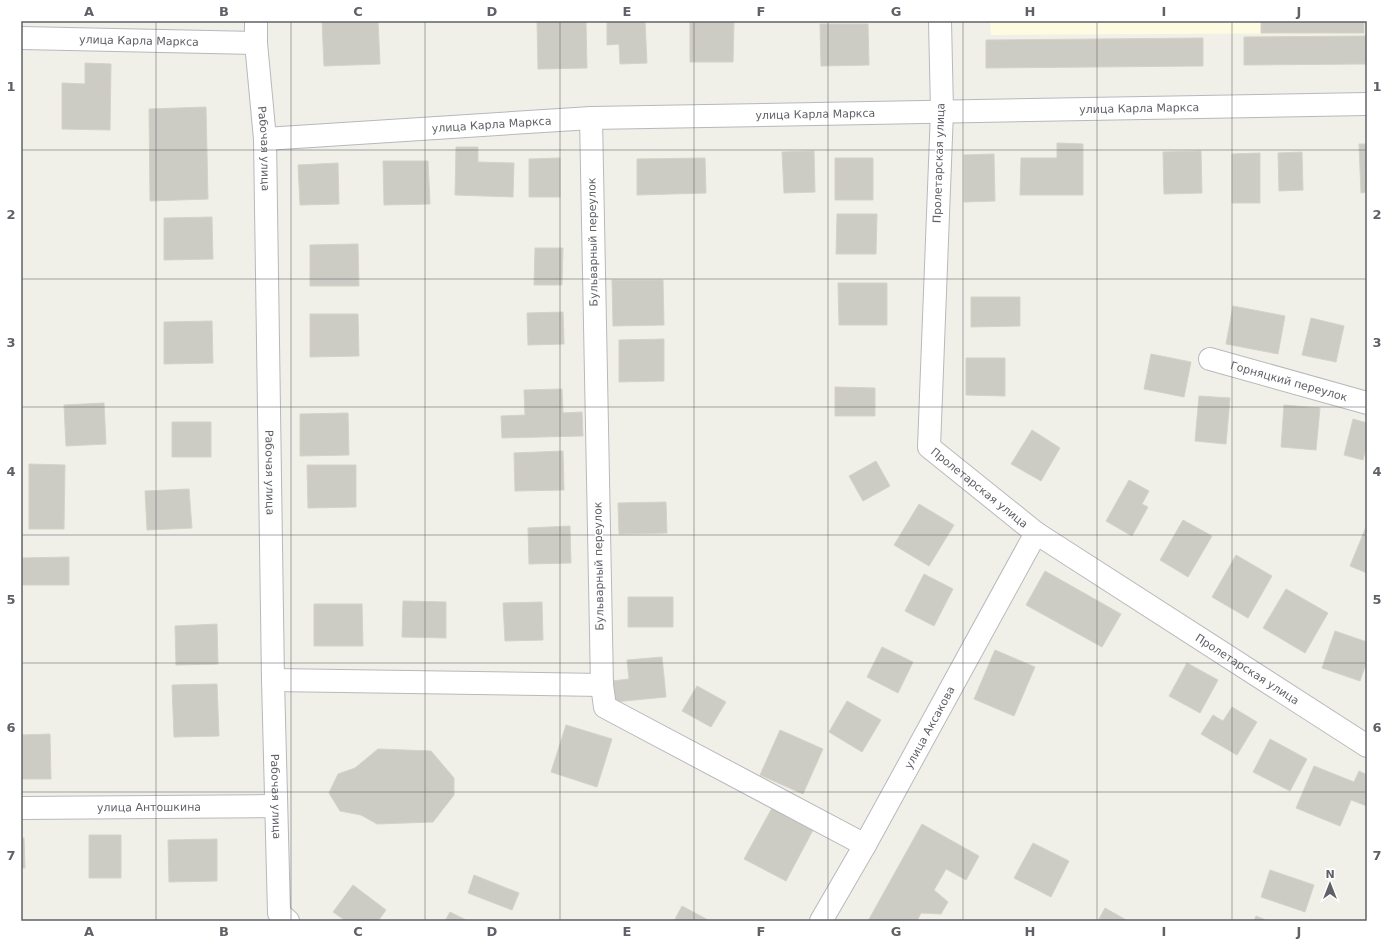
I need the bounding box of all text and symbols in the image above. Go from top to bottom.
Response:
text: A [84,4,94,19]
text: B [219,4,229,19]
text: C [353,4,363,19]
text: D [487,4,498,19]
text: E [623,4,631,19]
text: F [757,4,765,19]
text: G [891,4,901,19]
text: H [1025,4,1035,19]
text: I [1162,4,1166,19]
text: J [1296,4,1301,19]
street label: улица Карла Маркса [79,33,199,48]
text: 1 [6,79,16,94]
text: 1 [1372,79,1382,94]
street label: улица Карла Маркса [1079,101,1199,116]
street label: Пролетарская улица [930,103,948,223]
street label: Рабочая улица [255,105,272,191]
street label: улица Карла Маркса [755,106,875,122]
street label: улица Карла Маркса [431,114,552,135]
street label: Бульварный переулок [585,177,601,307]
text: 2 [6,207,16,222]
text: 2 [1372,207,1382,222]
text: 3 [6,335,16,350]
text: 3 [1372,335,1382,350]
street label: Горняцкий переулок [1229,359,1349,404]
street label: Рабочая улица [263,430,277,515]
street label: Пролетарская улица [928,445,1030,530]
text: 4 [6,464,16,479]
text: 4 [1372,464,1382,479]
street label: Бульварный переулок [591,501,607,631]
text: 5 [6,592,16,607]
text: 5 [1372,592,1382,607]
street label: Пролетарская улица [1193,631,1302,707]
street label: улица Аксакова [902,684,957,771]
text: 6 [6,720,16,735]
text: 6 [1372,720,1382,735]
street label: Рабочая улица [268,754,284,839]
street label: улица Антошкина [97,800,201,814]
text: 7 [6,848,16,863]
text: 7 [1372,848,1382,863]
north arrow [1310,864,1350,904]
text: N [1325,868,1335,881]
text: A [84,924,94,939]
text: B [219,924,229,939]
text: C [353,924,363,939]
text: D [487,924,498,939]
text: E [623,924,631,939]
text: F [757,924,765,939]
text: G [891,924,901,939]
text: H [1025,924,1035,939]
text: I [1162,924,1166,939]
text: J [1296,924,1301,939]

